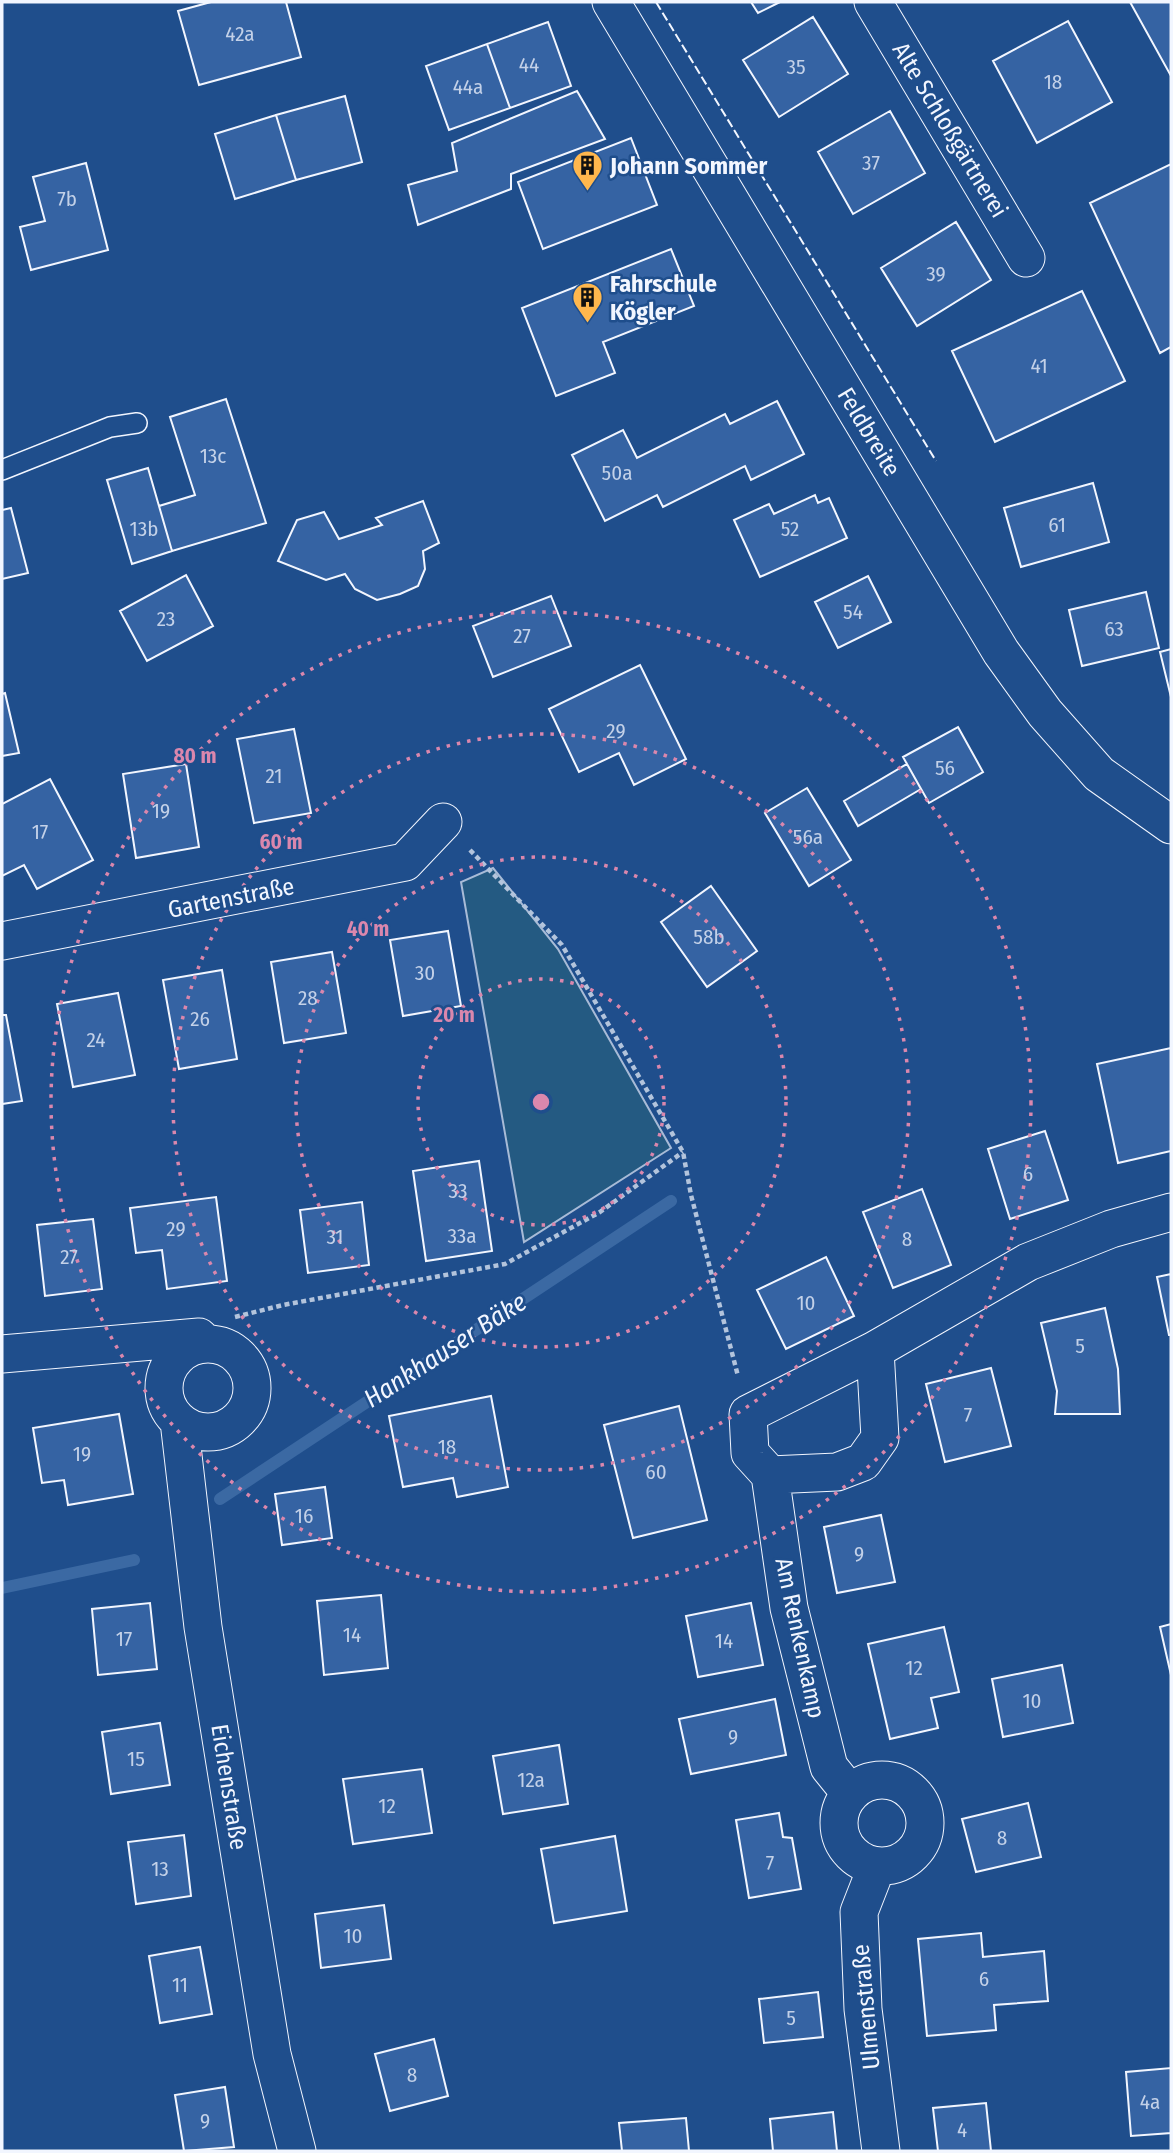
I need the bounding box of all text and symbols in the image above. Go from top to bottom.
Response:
house number: 42a [225,21,255,47]
street label: Alte Schloßgärtnerei [887,37,1013,223]
house number: 44 [519,52,539,78]
house number: 35 [786,54,806,80]
house number: 18 [1044,69,1062,95]
house number: 44a [453,74,483,100]
building icon: Johann Sommer [570,149,604,193]
house number: 37 [862,150,880,176]
place label: Johann Sommer [609,152,767,180]
house number: 7b [57,186,77,212]
house number: 39 [926,261,946,287]
place label: Fahrschule Kögler [610,270,717,326]
building icon: Fahrschule Kögler [570,281,604,325]
house number: 41 [1030,353,1048,379]
street label: Feldbreite [832,383,906,481]
house number: 13c [200,443,226,469]
house number: 50a [602,460,632,486]
house number: 61 [1048,512,1066,538]
house number: 13b [130,516,158,542]
house number: 52 [781,516,799,542]
house number: 54 [843,599,863,625]
house number: 23 [157,606,175,632]
house number: 63 [1104,616,1124,642]
house number: 27 [513,623,531,649]
house number: 29 [606,718,626,744]
text: 80 m [174,743,216,769]
house number: 56 [935,755,955,781]
house number: 21 [266,763,283,789]
house number: 19 [152,798,170,824]
house number: 17 [32,819,48,845]
house number: 56a [793,824,823,850]
text: 60 m [260,829,302,855]
street label: Gartenstraße [165,872,297,924]
text: 40 m [347,916,389,942]
house number: 58b [693,924,725,950]
house number: 30 [415,960,435,986]
house number: 28 [298,985,318,1011]
text: 20 m [432,1002,475,1028]
house number: 26 [190,1006,210,1032]
house number: 24 [86,1027,106,1053]
centre of rings [529,1090,553,1114]
house number: 6 [1023,1161,1033,1187]
house number: 33 [449,1178,467,1204]
house number: 29 [166,1216,186,1242]
house number: 33a [447,1223,477,1249]
house number: 31 [326,1224,344,1250]
house number: 8 [902,1226,912,1252]
house number: 27 [60,1244,78,1270]
water label: Hankhauser Bäke [358,1286,532,1414]
house number: 10 [796,1290,816,1316]
house number: 5 [1075,1333,1085,1359]
house number: 7 [964,1402,972,1428]
house number: 18 [438,1434,456,1460]
house number: 19 [73,1441,91,1467]
house number: 60 [645,1459,667,1485]
house number: 16 [295,1503,313,1529]
house number: 9 [854,1541,864,1567]
street label: Am Renkenkamp [769,1555,831,1721]
house number: 14 [343,1622,361,1648]
house number: 17 [116,1626,132,1652]
house number: 14 [715,1628,733,1654]
house number: 12 [905,1655,923,1681]
house number: 10 [1022,1688,1042,1714]
street label: Eichenstraße [205,1722,253,1852]
house number: 9 [728,1724,738,1750]
house number: 15 [127,1746,145,1772]
house number: 12a [517,1767,545,1793]
house number: 12 [378,1793,396,1819]
house number: 8 [997,1825,1007,1851]
house number: 7 [766,1850,774,1876]
house number: 13 [151,1856,169,1882]
house number: 10 [343,1923,363,1949]
street label: Ulmenstraße [847,1943,885,2071]
house number: 6 [979,1966,989,1992]
house number: 11 [172,1972,188,1998]
house number: 5 [786,2005,796,2031]
house number: 8 [407,2062,417,2088]
house number: 4a [1140,2089,1160,2115]
house number: 9 [200,2108,210,2134]
house number: 4 [957,2117,967,2143]

